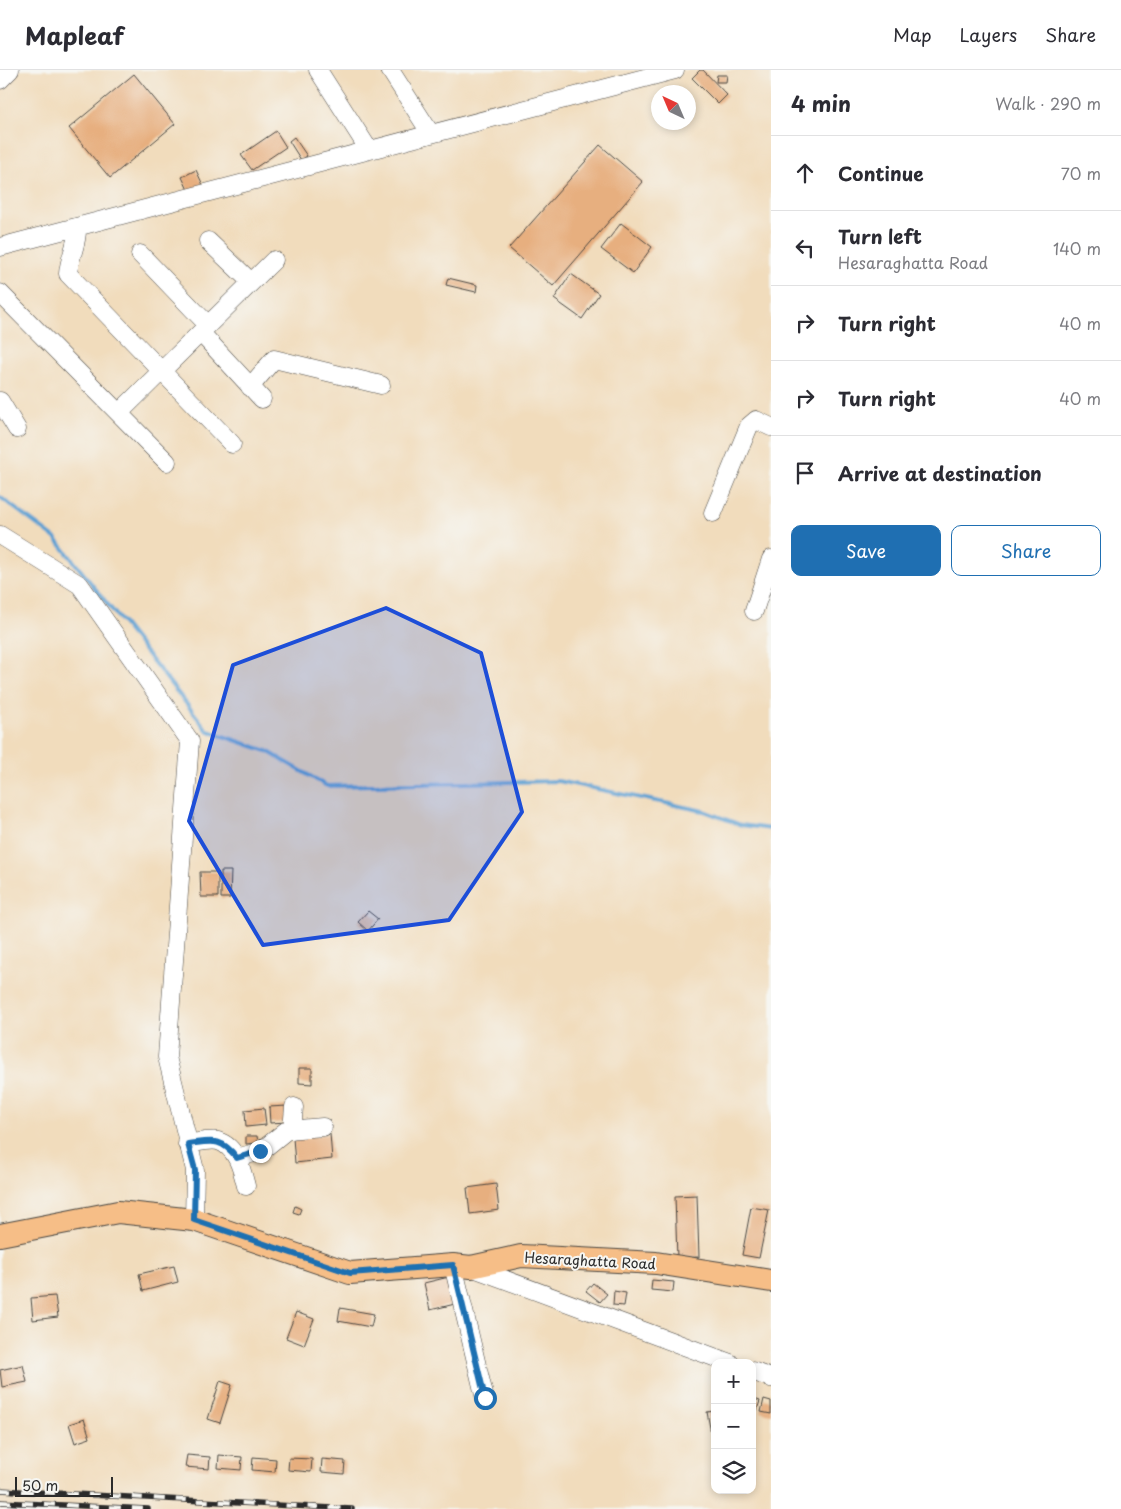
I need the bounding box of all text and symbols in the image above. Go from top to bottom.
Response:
text: Mapleaf [25,17,124,53]
text: Map [893,21,932,48]
text: Layers [960,21,1017,48]
text: Share [1045,21,1096,48]
north arrow [651,85,696,130]
text: 4 min [791,87,851,119]
text: Walk · 290 m [995,91,1101,115]
icon: ahead [791,159,819,187]
text: Continue [838,159,924,187]
text: 70 m [1061,161,1101,185]
text: Turn left [838,222,922,250]
icon: left [791,234,819,262]
text: 140 m [1053,236,1101,260]
text: Hesaraghatta Road [838,250,988,274]
icon: right [791,309,819,337]
text: Turn right [838,309,936,337]
text: 40 m [1059,311,1101,335]
icon: right [791,384,819,412]
text: Turn right [838,384,936,412]
text: 40 m [1059,386,1101,410]
icon: arrive [791,459,819,487]
text: Arrive at destination [838,459,1042,487]
button: Save [791,525,941,576]
button: Share [951,525,1101,576]
route end [249,1140,272,1163]
street label: Hesaraghatta Road [524,1247,656,1274]
map controls [711,1359,756,1494]
button: + [711,1359,756,1404]
route start [474,1387,497,1410]
button: − [711,1404,756,1449]
button: layers [711,1449,756,1494]
scale bar [15,1474,112,1497]
text: 50 m [22,1475,58,1496]

